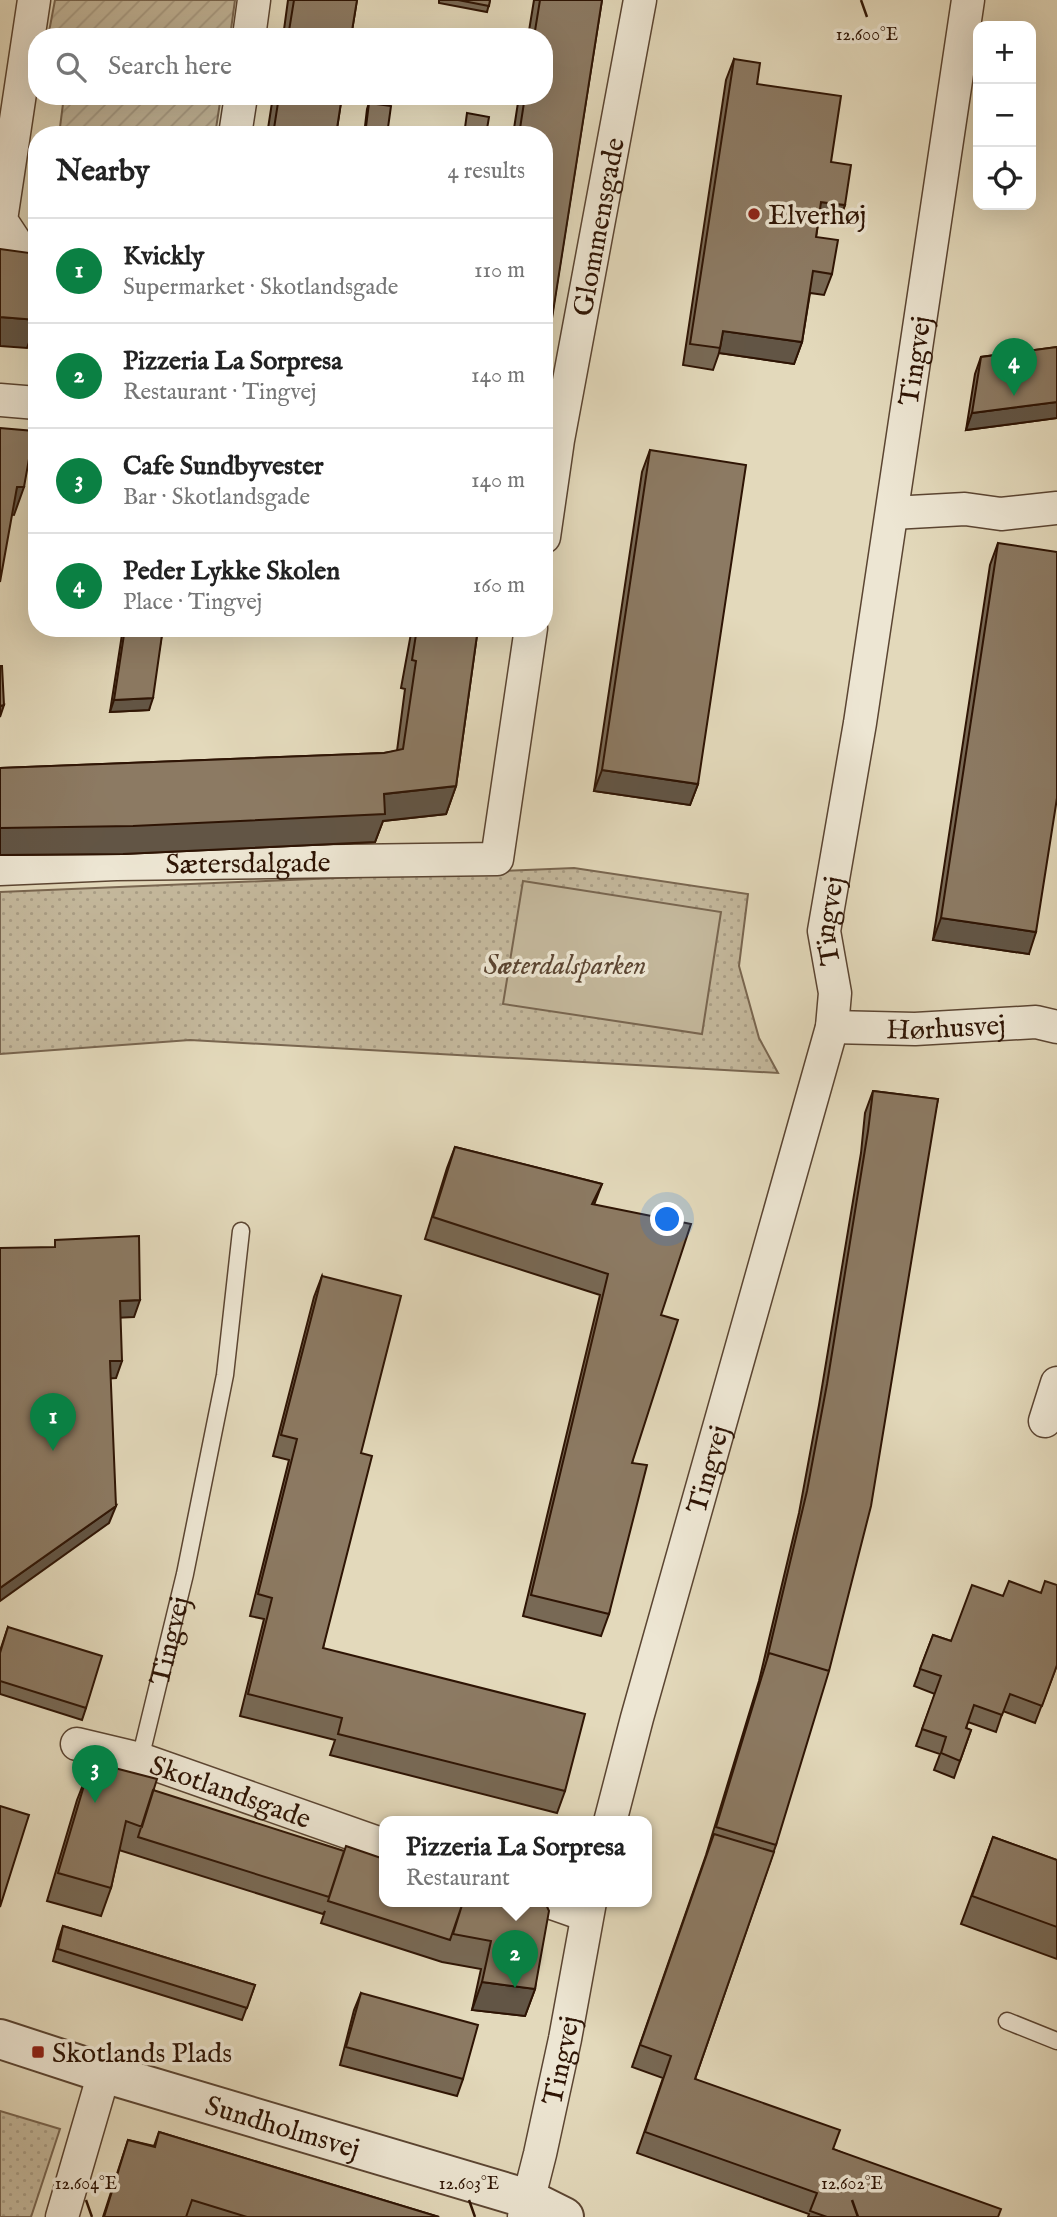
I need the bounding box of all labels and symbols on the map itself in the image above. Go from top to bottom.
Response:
text: 12.600°E [836,24,898,47]
street label: Glommensgade [566,135,634,319]
place label: Elverhøj [768,199,866,234]
marker: Elverhøj [746,206,762,222]
street label: Tingvej [893,314,941,408]
pin: 4 [991,338,1037,396]
street label: Sætersdalgade [165,846,331,883]
street label: Tingvej [808,874,853,968]
park label: Sæterdalsparken [483,949,647,984]
street label: Hørhusvej [886,1009,1007,1049]
your location [650,1202,684,1236]
pin: 1 [30,1393,76,1451]
street label: Tingvej [681,1422,739,1518]
street label: Tingvej [144,1593,199,1689]
pin: 3 [72,1745,118,1803]
street label: Skotlandsgade [145,1749,315,1838]
pin: 2 [492,1930,538,1988]
street label: Tingvej [536,2013,589,2109]
place label: Skotlands Plads [52,2037,232,2072]
marker: Skotlands Plads [30,2044,46,2060]
street label: Sundholmsvej [201,2089,364,2168]
text: 12.604°E [55,2173,117,2196]
text: 12.603°E [439,2173,499,2196]
text: 12.602°E [821,2173,883,2196]

